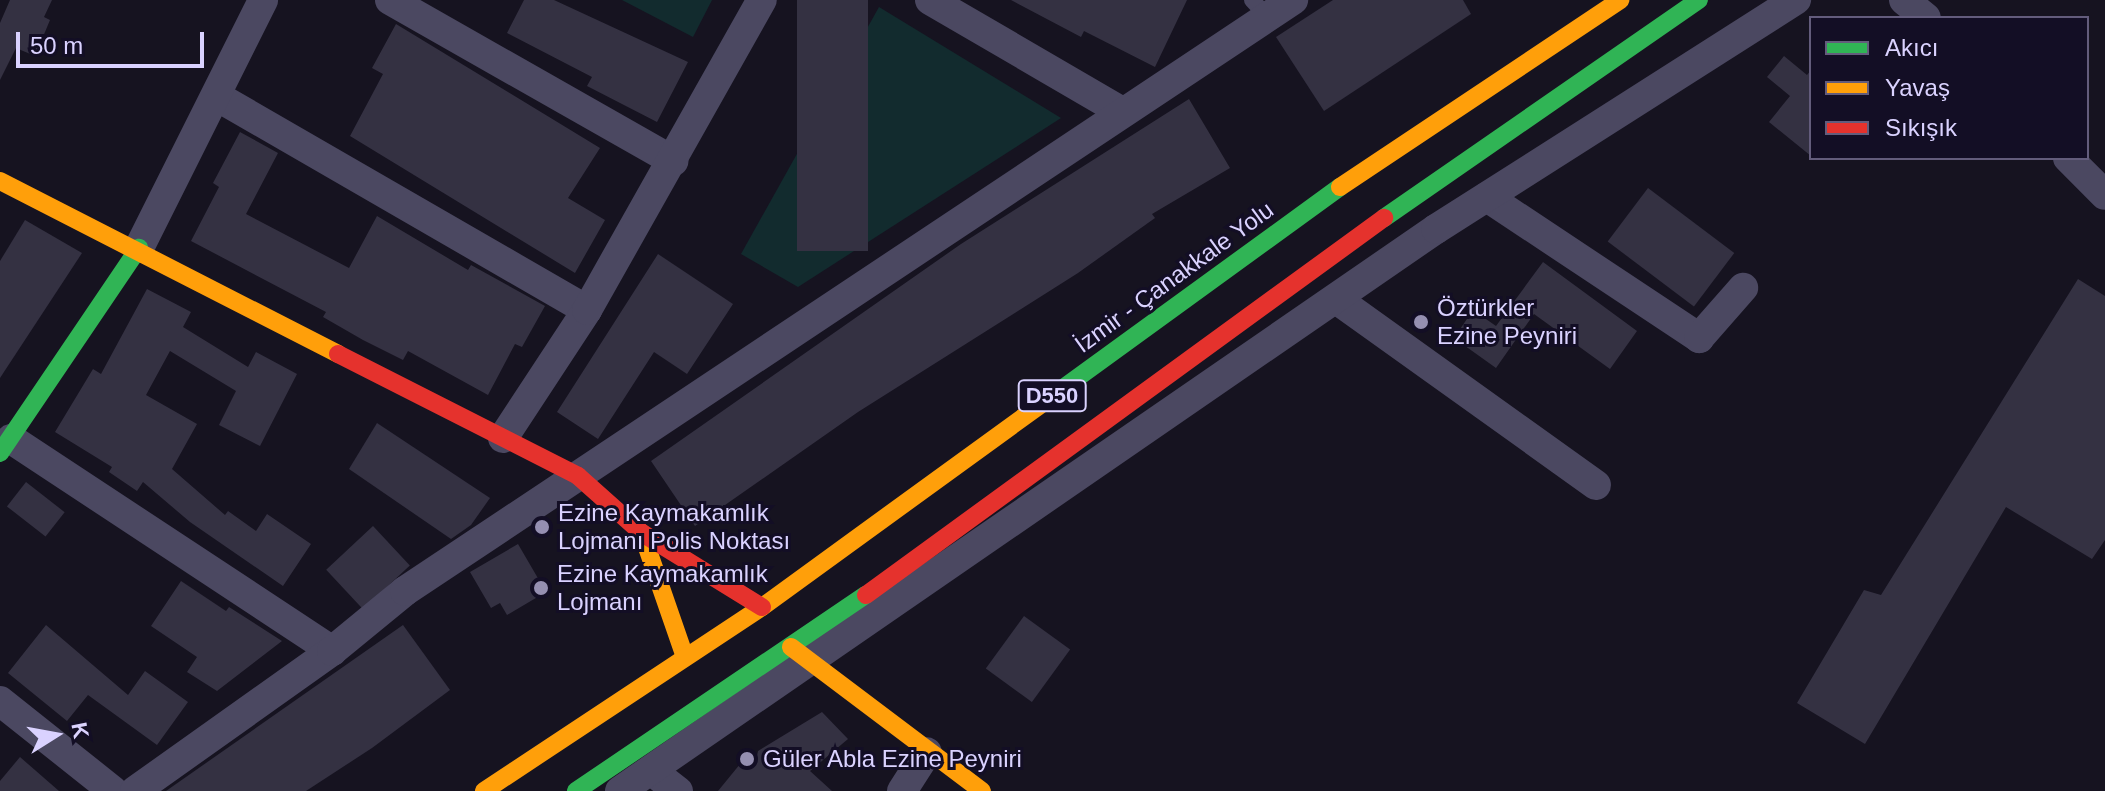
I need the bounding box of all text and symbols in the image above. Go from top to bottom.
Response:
scale bar [20,16,208,66]
legend [1809,16,2089,160]
text: 50 m [30,32,83,59]
text: Akıcı [1885,34,1938,61]
text: Yavaş [1885,74,1950,101]
text: Sıkışık [1885,114,1957,141]
street label: İzmir - Çanakkale Yolu [1069,195,1279,359]
place label: Öztürkler Ezine Peyniri [1437,294,1577,350]
marker: Öztürkler Ezine Peyniri [1412,313,1430,331]
road number: D550 [1016,378,1088,414]
place label: Ezine Kaymakamlık Lojmanı Polis Noktası [558,499,790,555]
marker: Ezine Kaymakamlık Lojmanı Polis Noktası [533,518,551,536]
place label: Ezine Kaymakamlık Lojmanı [557,560,768,616]
marker: Ezine Kaymakamlık Lojmanı [532,579,550,597]
north arrow [16,695,96,775]
text: K [66,720,94,741]
place label: Güler Abla Ezine Peyniri [763,745,1023,773]
marker: Güler Abla Ezine Peyniri [738,750,756,768]

